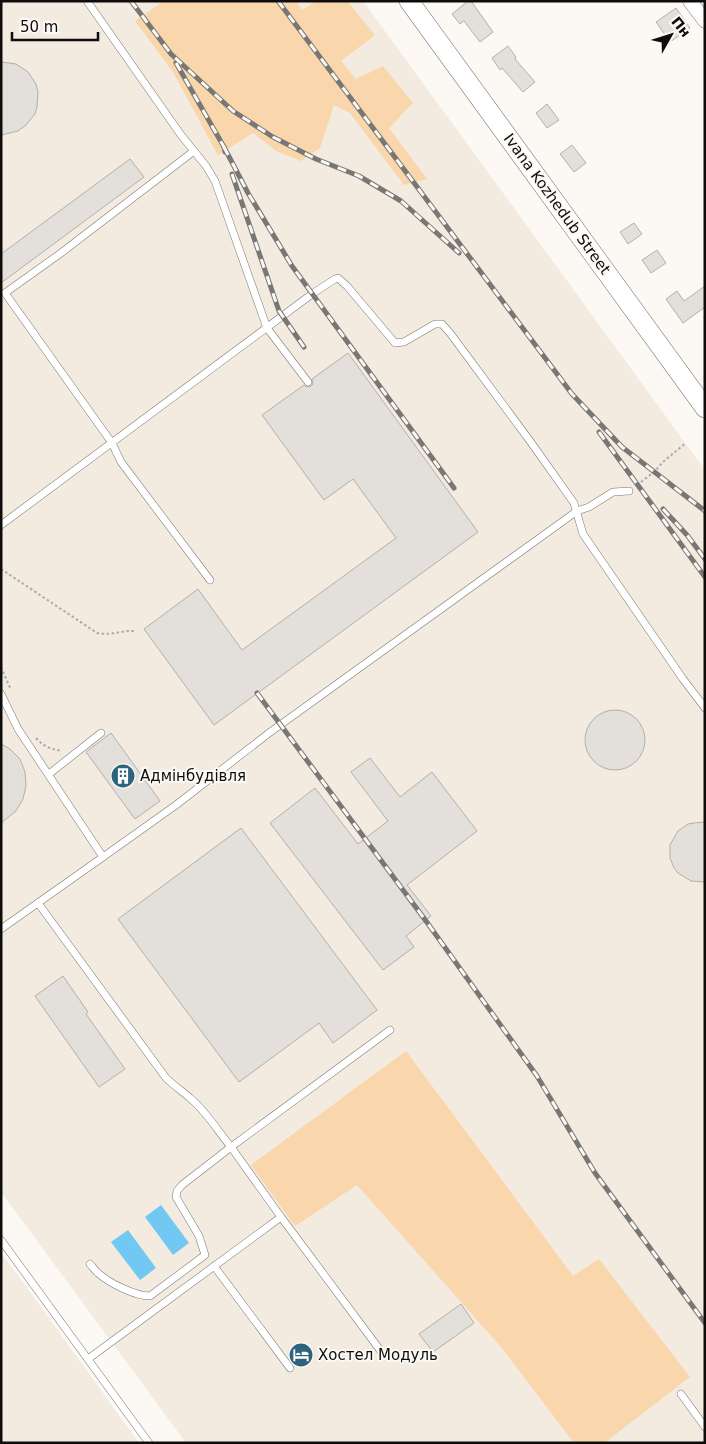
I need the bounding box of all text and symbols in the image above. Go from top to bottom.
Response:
scale bar [12,10,99,42]
north arrow [646,10,696,60]
text: Пн [668,13,694,40]
text: 50 m [20,18,58,36]
street label: Ivana Kozhedub Street [500,130,614,278]
building icon: Адмінбудівля [110,763,136,789]
place label: Адмінбудівля [140,767,246,785]
hotel icon: Хостел Модуль [288,1342,314,1368]
place label: Хостел Модуль [318,1346,438,1364]

